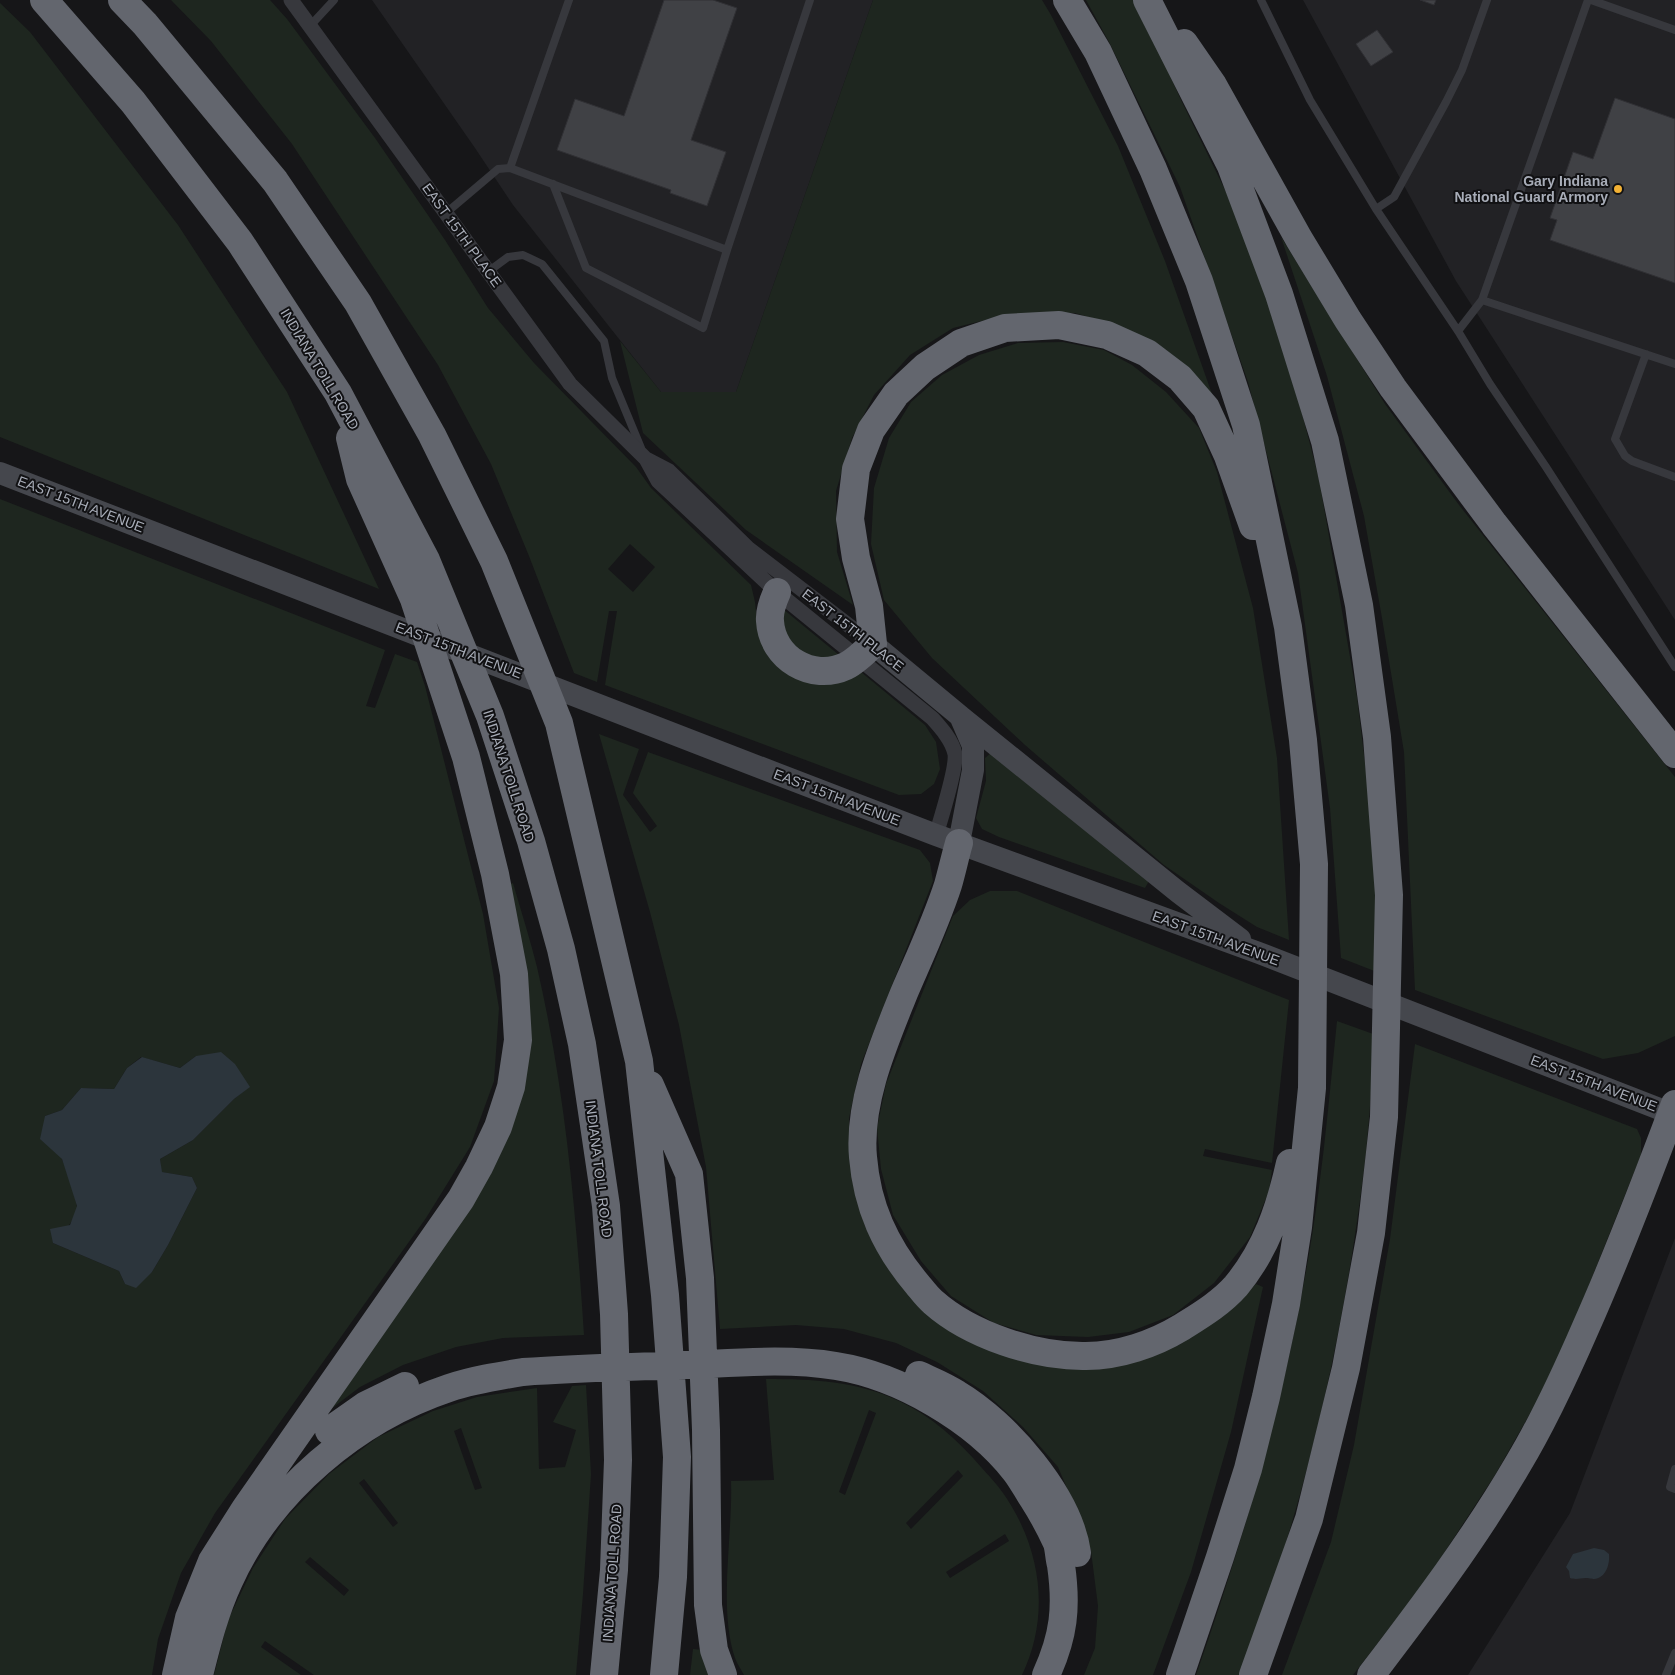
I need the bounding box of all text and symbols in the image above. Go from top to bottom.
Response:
place label: Gary Indiana National Guard Armory [1454,173,1608,205]
street label: EAST 15TH PLACE [419,180,505,290]
marker: Gary Indiana National Guard Armory [1612,183,1624,195]
street label: INDIANA TOLL ROAD [278,306,362,432]
street label: EAST 15TH AVENUE [16,473,146,535]
street label: EAST 15TH PLACE [799,585,907,675]
street label: EAST 15TH AVENUE [394,619,524,681]
street label: INDIANA TOLL ROAD [480,708,538,844]
street label: EAST 15TH AVENUE [772,766,902,828]
street label: EAST 15TH AVENUE [1150,908,1282,968]
street label: EAST 15TH AVENUE [1529,1052,1659,1114]
street label: INDIANA TOLL ROAD [583,1099,615,1239]
street label: INDIANA TOLL ROAD [599,1503,625,1643]

